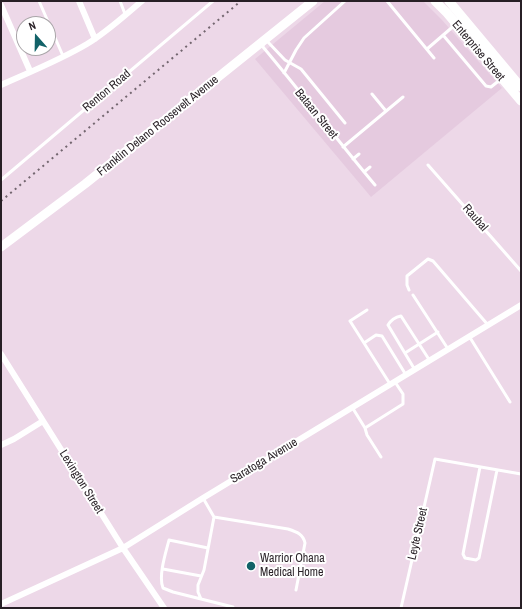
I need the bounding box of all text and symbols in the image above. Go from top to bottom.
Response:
north arrow [16,16,56,56]
text: N [27,18,38,33]
street label: Enterprise Street [449,18,507,84]
street label: Renton Road [80,67,134,115]
street label: Franklin Delano Roosevelt Avenue [94,73,222,179]
street label: Bataan Street [291,86,341,142]
street label: Raubal [459,202,491,234]
street label: Saratoga Avenue [228,435,300,487]
street label: Lexington Street [56,448,106,516]
street label: Leyte Street [405,507,431,561]
place label: Warrior Ohana Medical Home [260,552,325,580]
marker: Warrior Ohana Medical Home [245,560,257,572]

